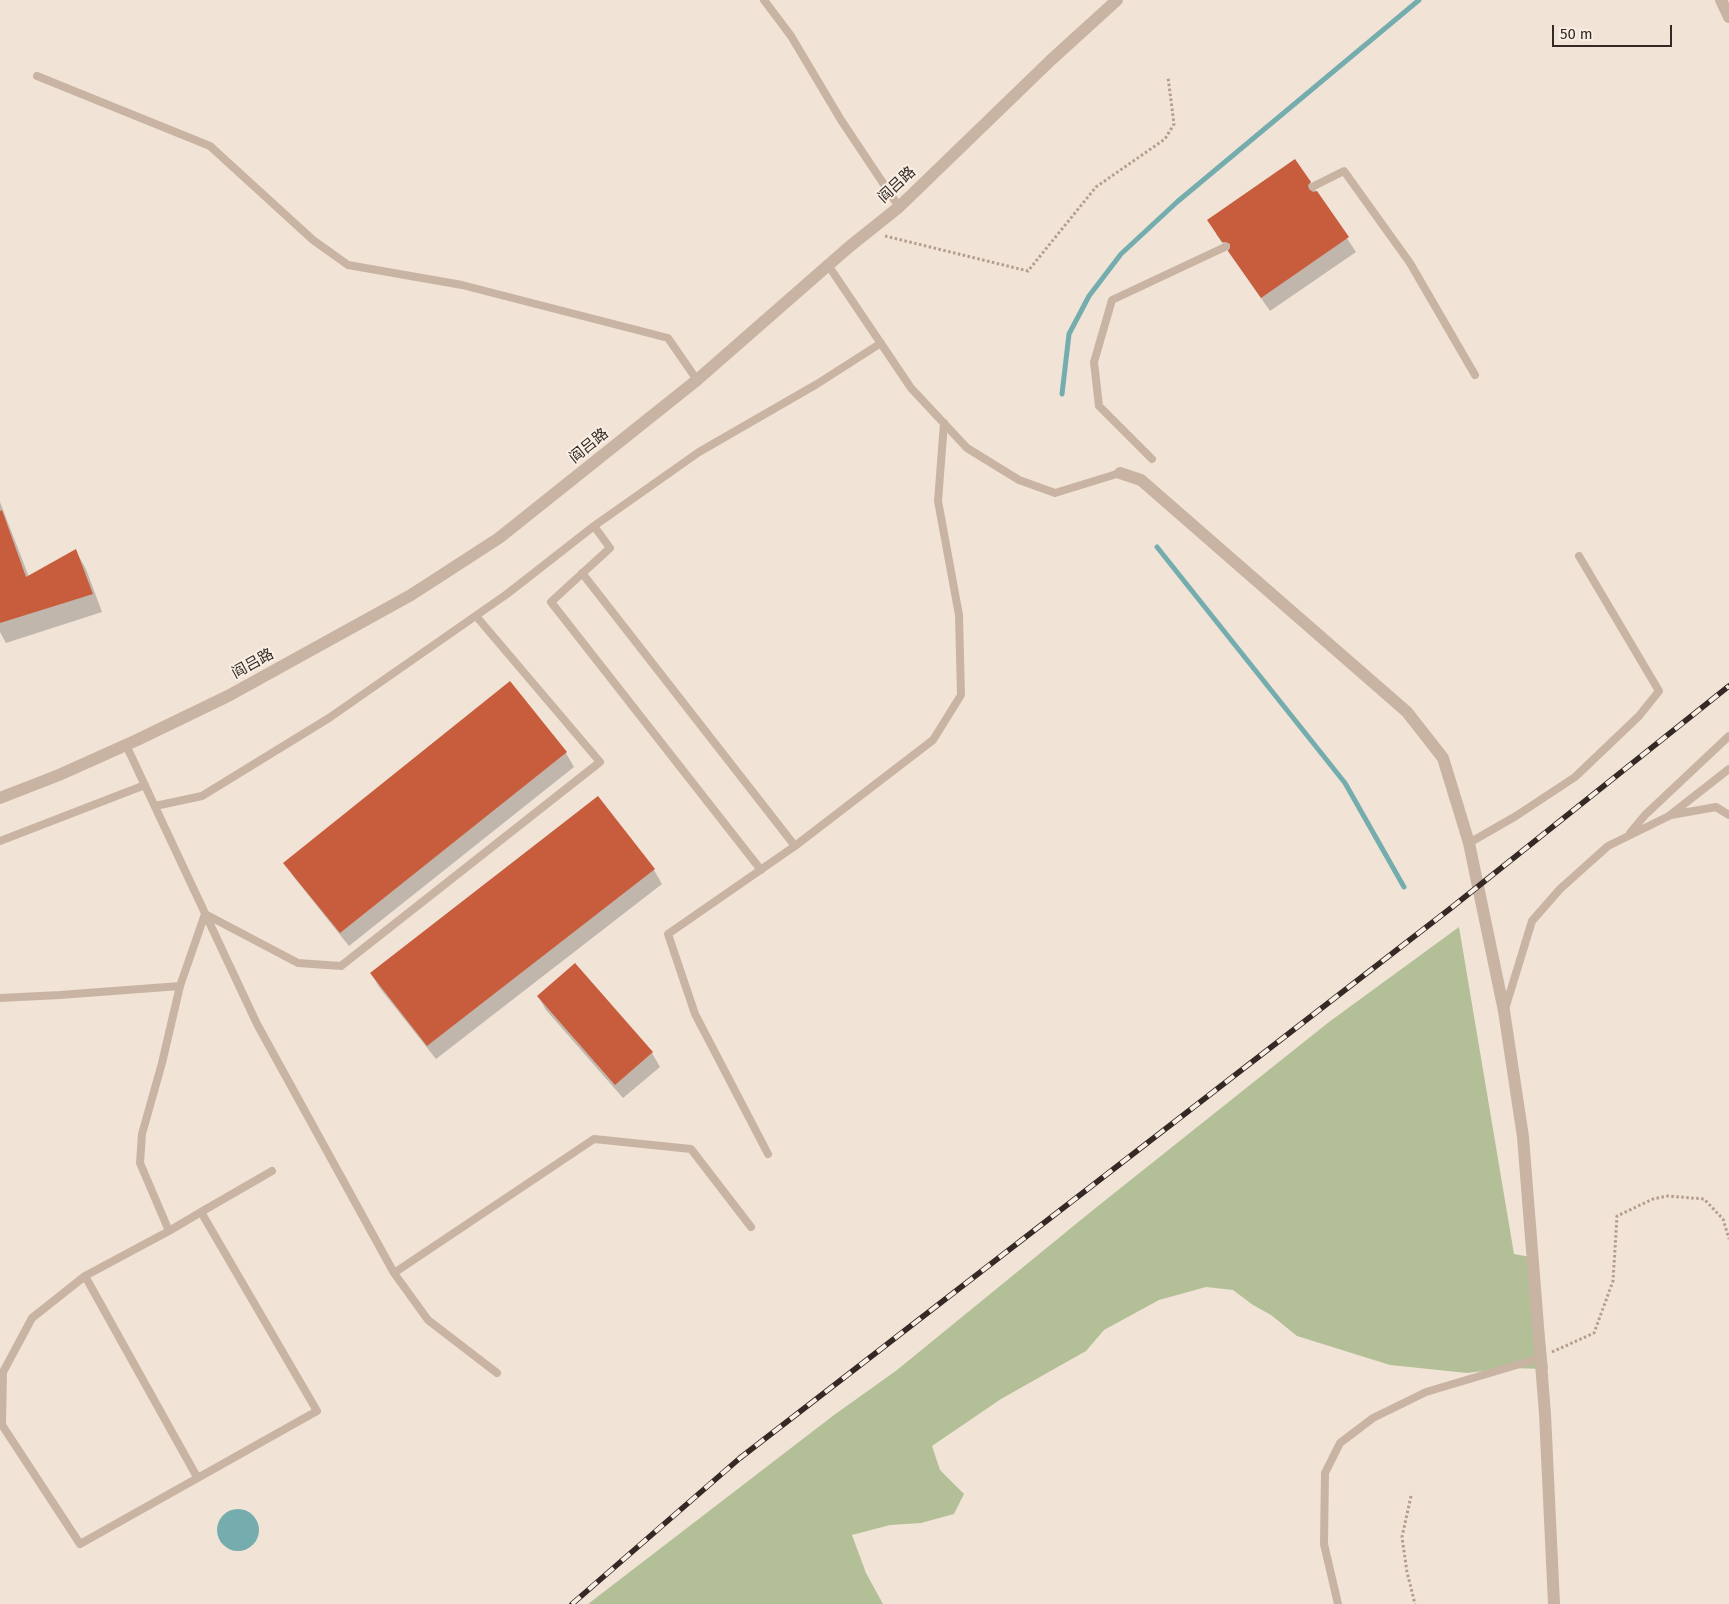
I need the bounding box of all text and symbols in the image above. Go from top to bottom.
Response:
scale bar [1554,15,1674,47]
text: 50 m [1560,25,1593,43]
street label: 阎吕路 [874,163,920,207]
street label: 阎吕路 [566,425,612,467]
street label: 阎吕路 [229,645,277,683]

